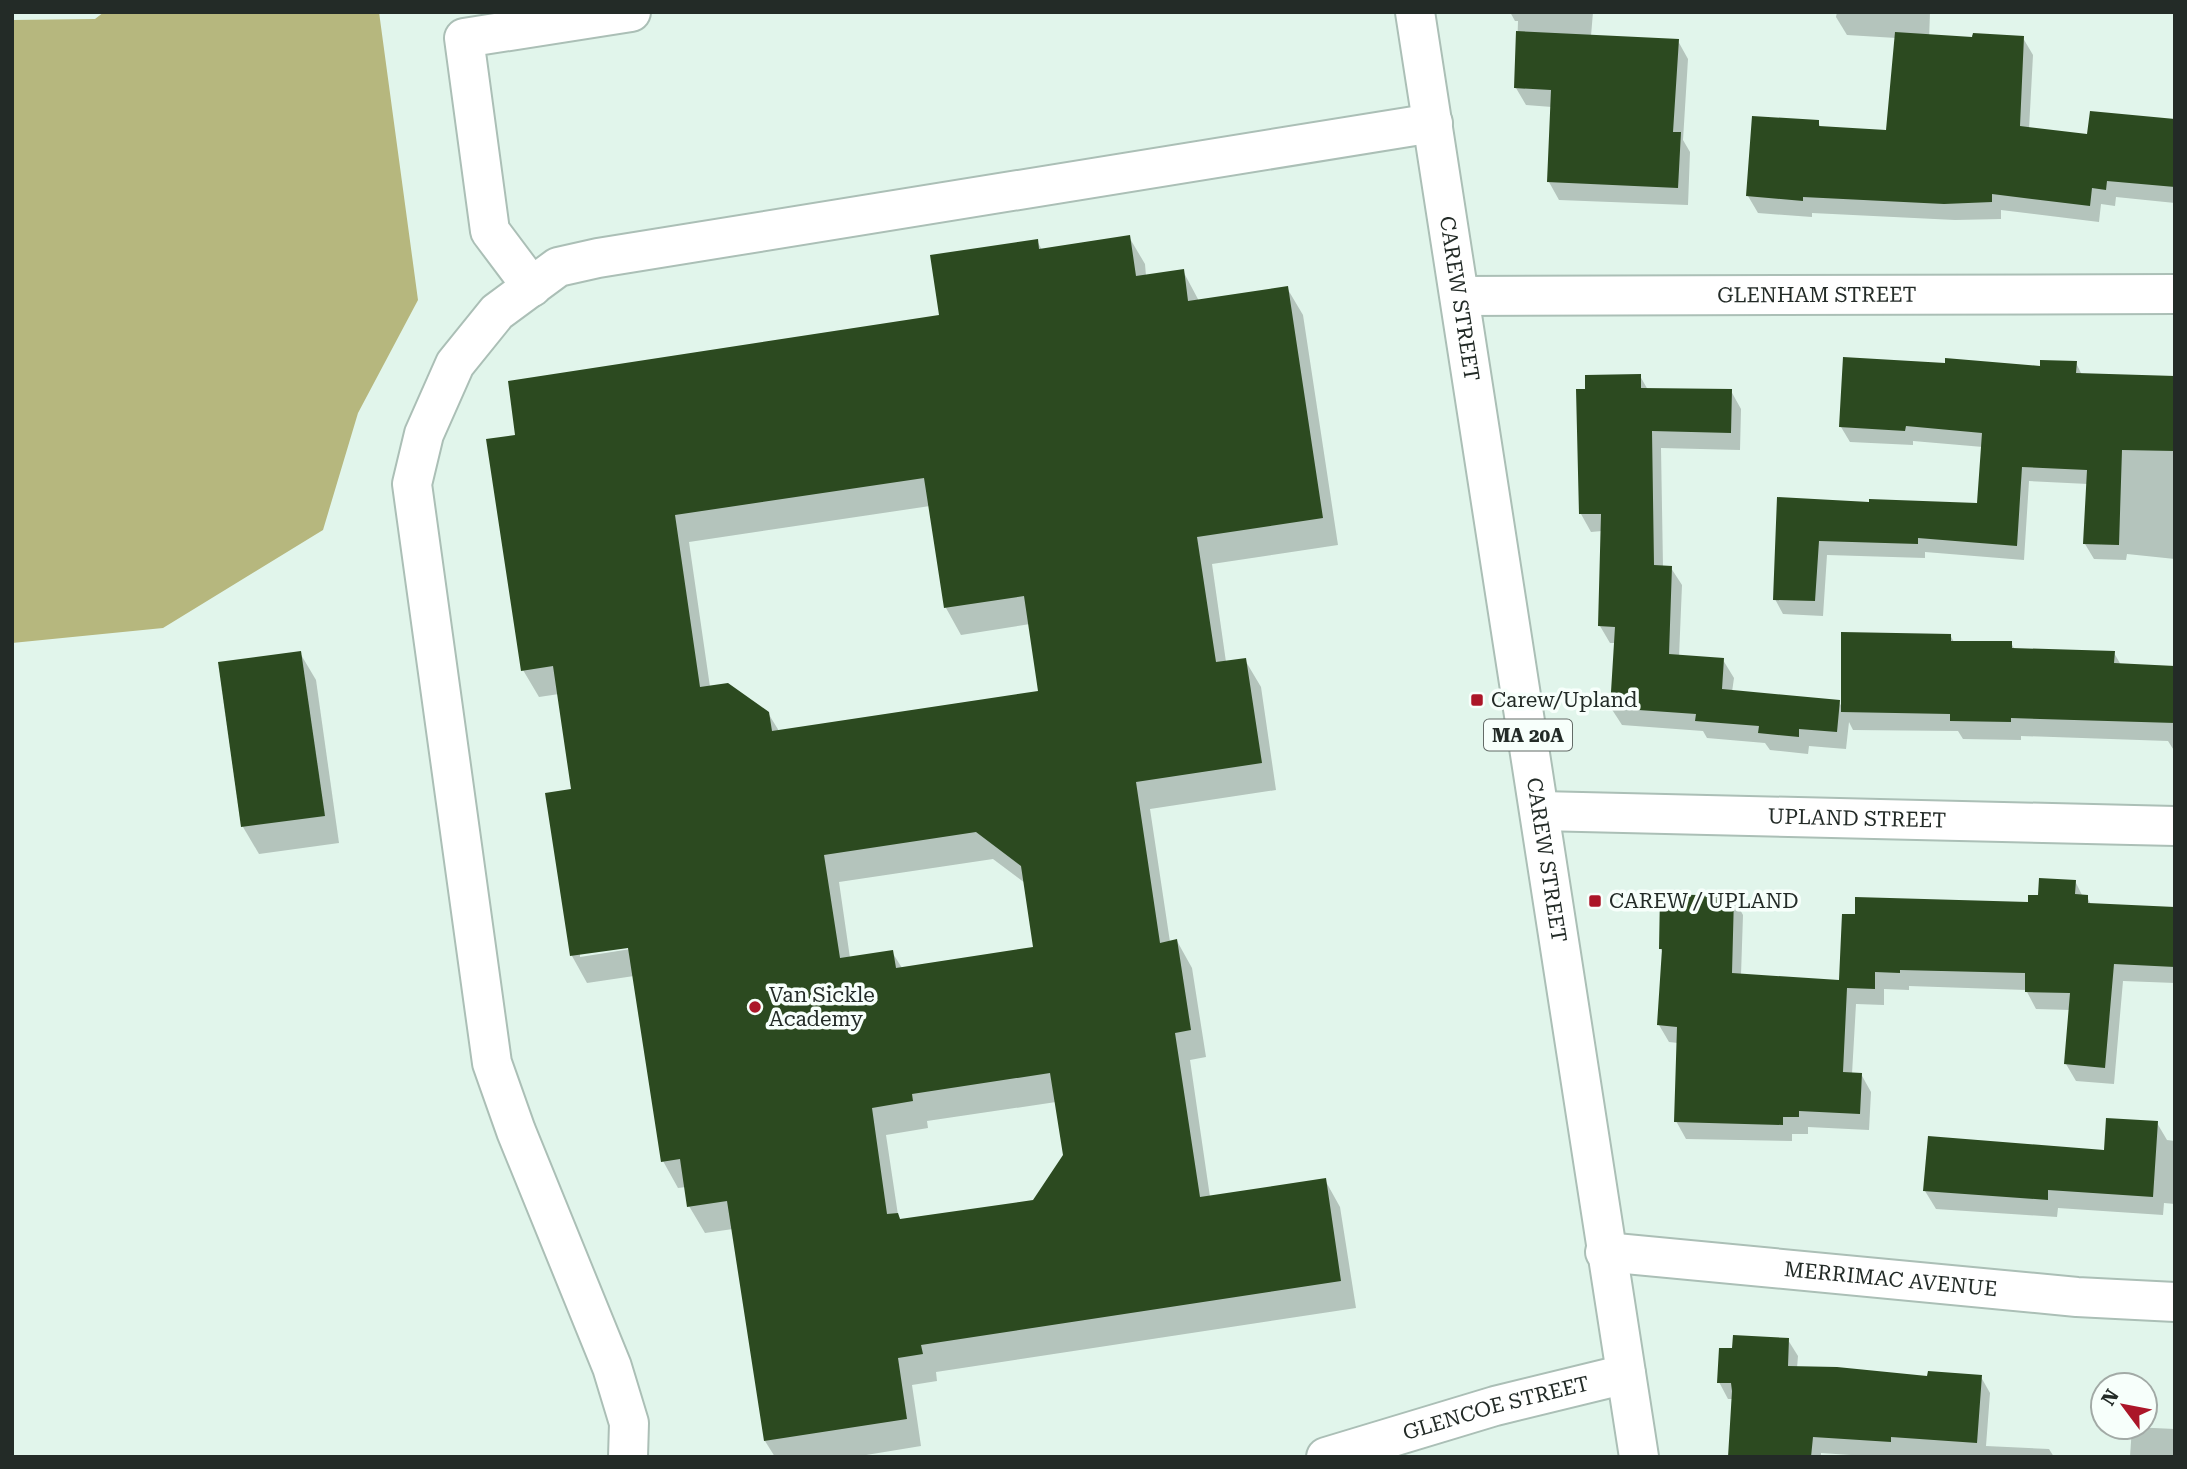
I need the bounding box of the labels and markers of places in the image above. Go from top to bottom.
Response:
place label: Carew/Upland [1491,688,1638,712]
marker: Carew/Upland [1469,692,1485,708]
place label: CAREW / UPLAND [1609,889,1799,913]
marker: CAREW / UPLAND [1587,893,1603,909]
place label: Van Sickle Academy [769,983,875,1031]
marker: Van Sickle Academy [747,999,763,1015]

